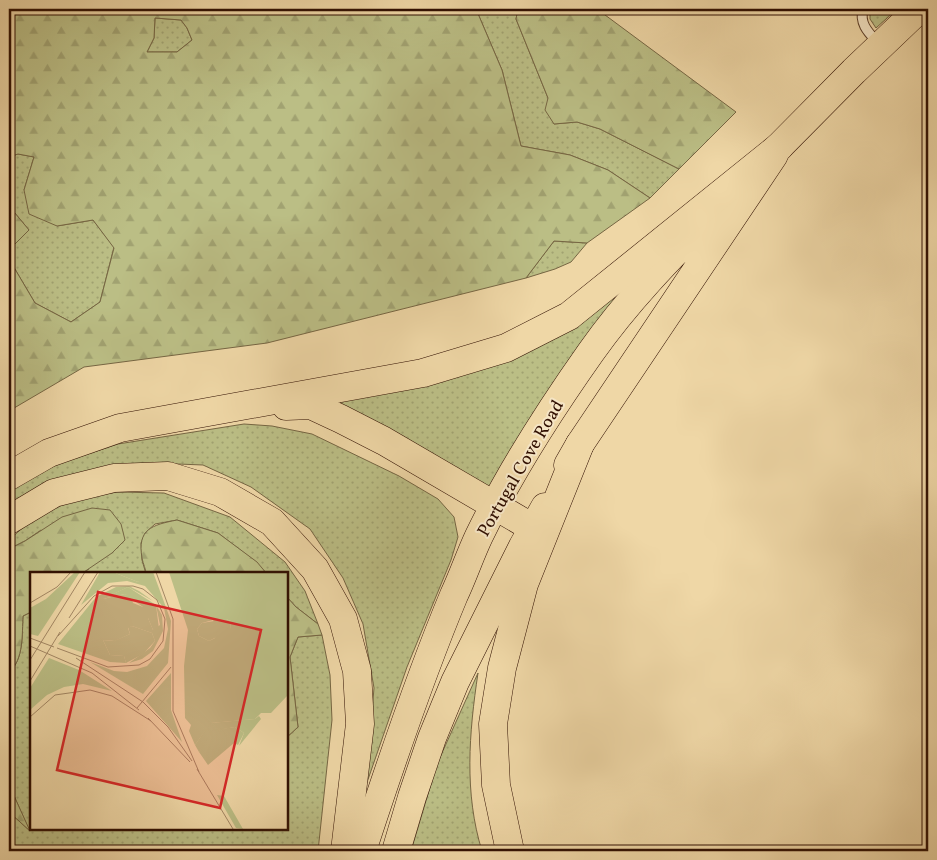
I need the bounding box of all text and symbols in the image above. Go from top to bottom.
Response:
street label: Portugal Cove Road [472,396,571,542]
inset map [30,572,288,830]

